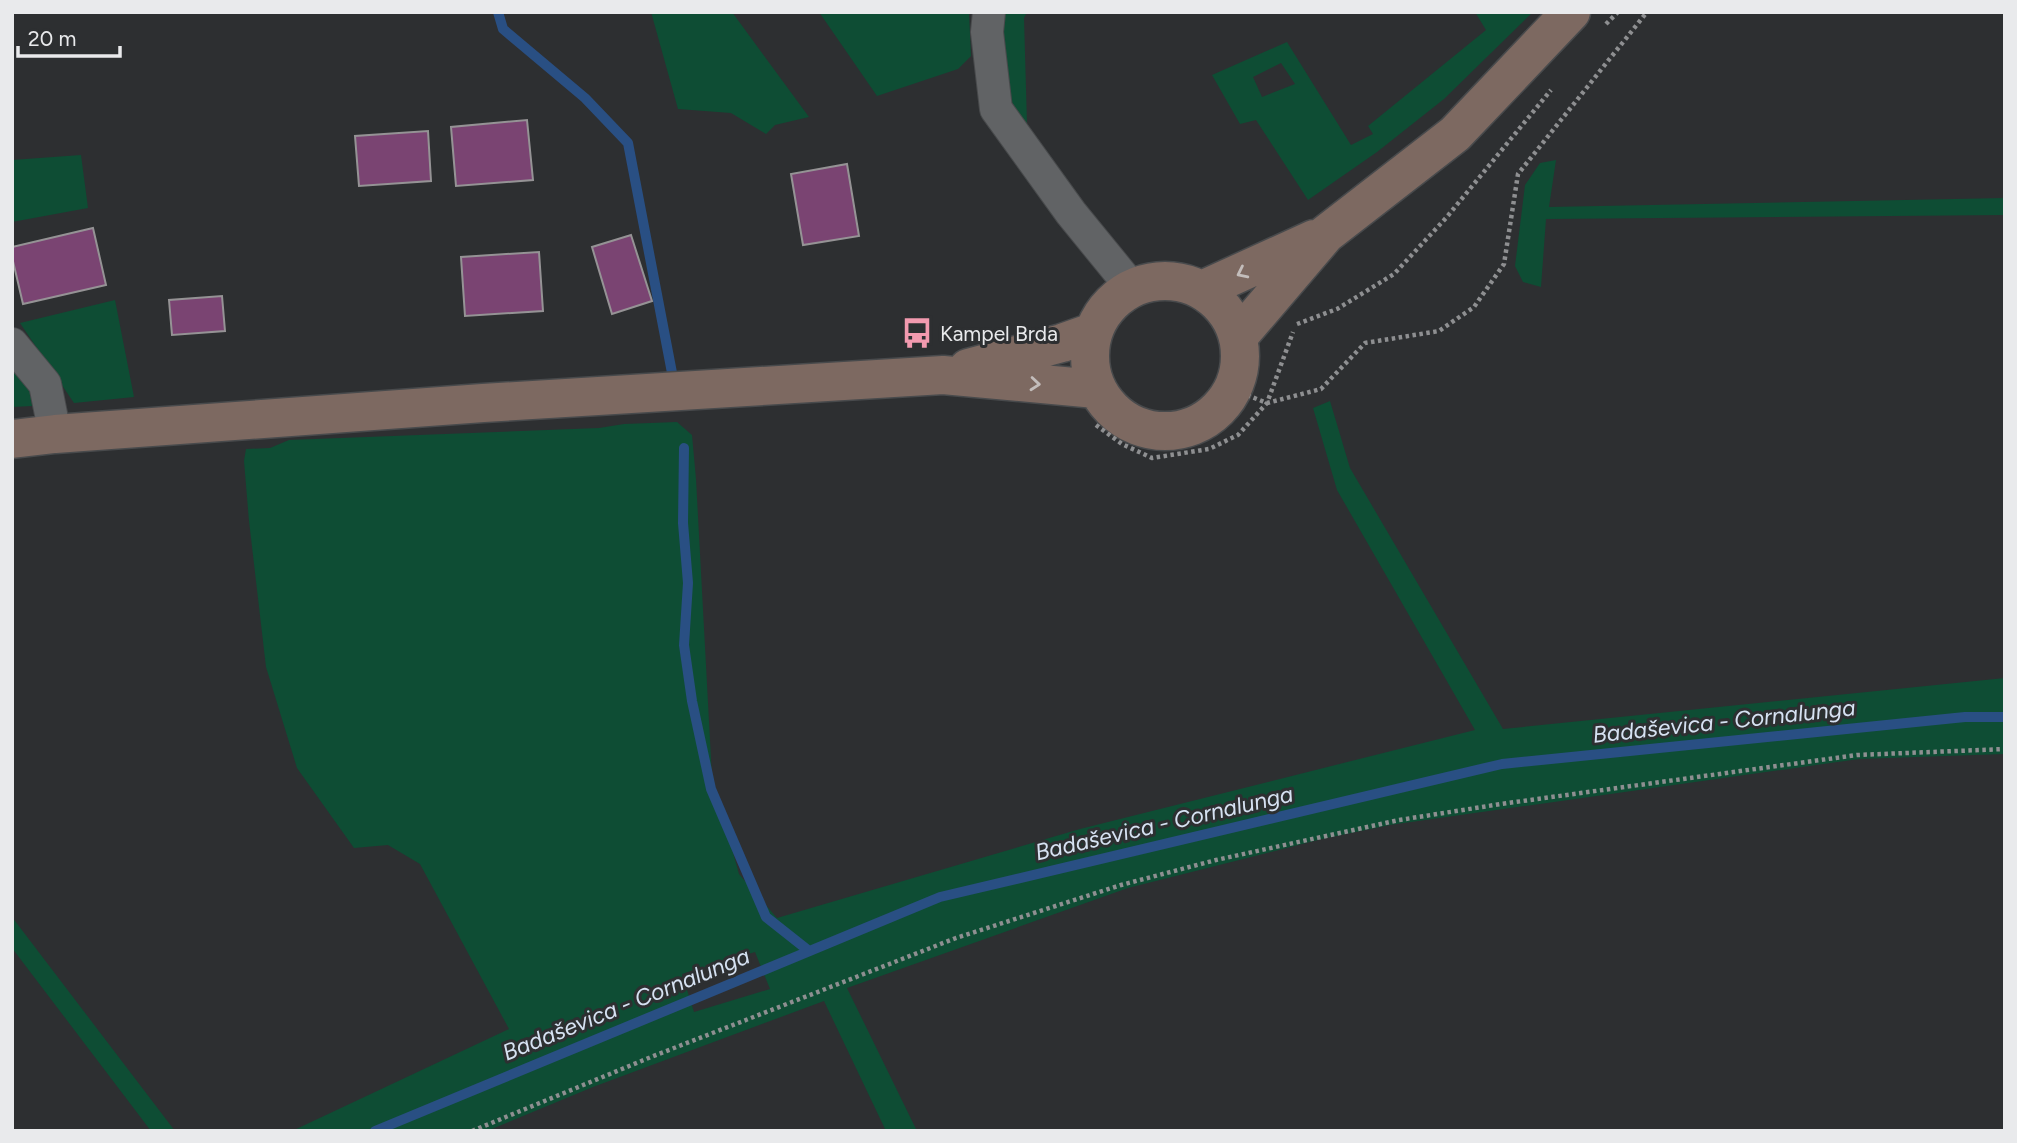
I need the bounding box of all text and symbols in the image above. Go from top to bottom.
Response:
scale bar [18,14,119,58]
text: 20 m [28,26,76,51]
one-way arrow [1237,265,1249,279]
bus stop icon: Kampel Brda [900,316,934,350]
place label: Kampel Brda [940,321,1058,346]
one-way arrow [1030,376,1041,391]
water label: Badaševica - Cornalunga [1591,693,1857,749]
water label: Badaševica - Cornalunga [1032,780,1296,866]
water label: Badaševica - Cornalunga [498,942,754,1066]

